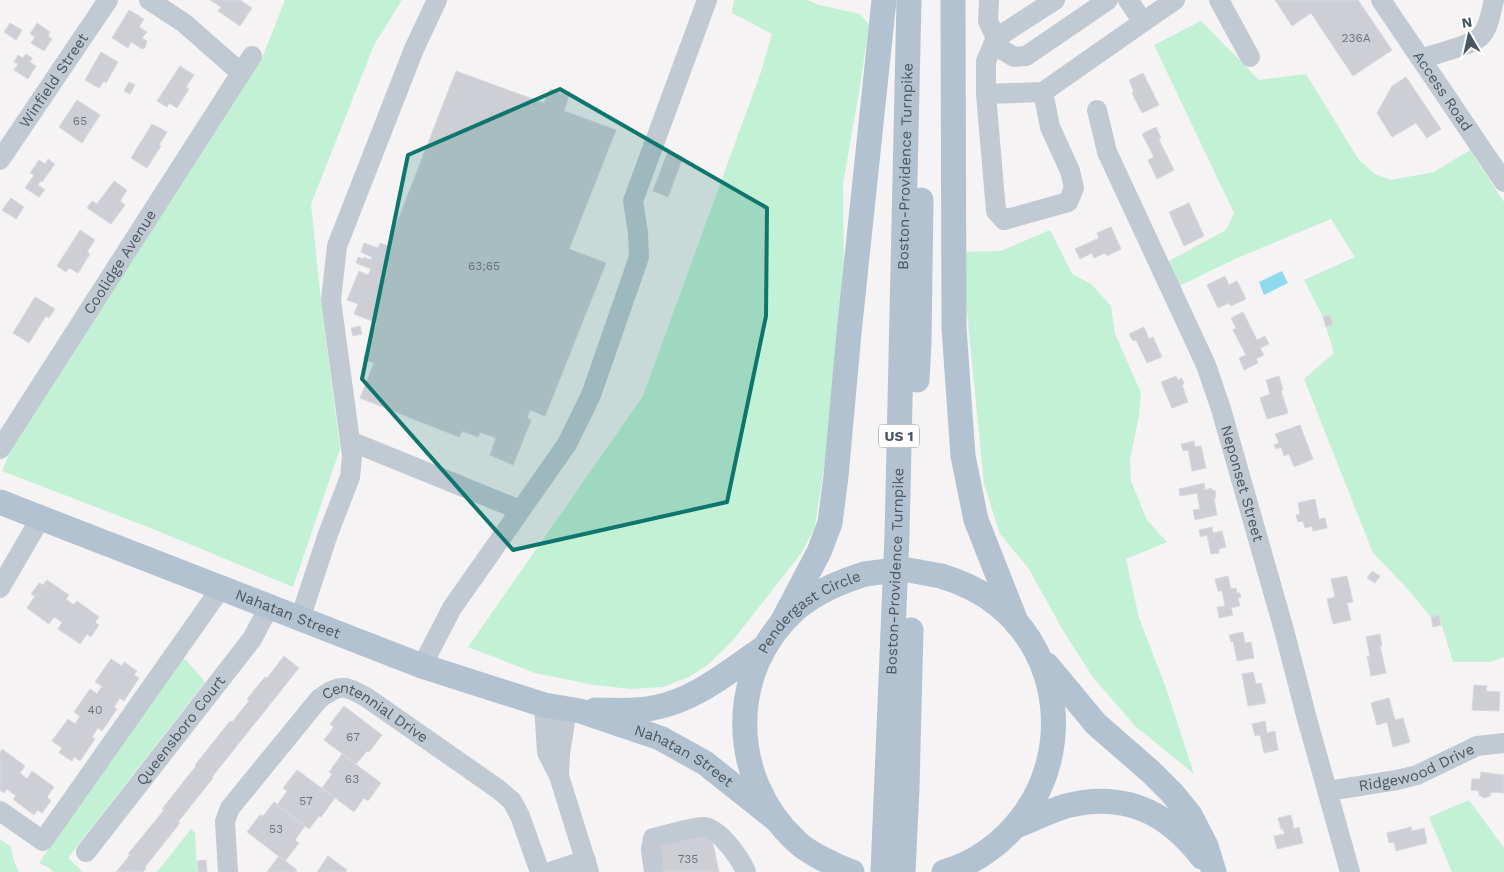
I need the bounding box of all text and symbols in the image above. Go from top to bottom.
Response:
north arrow [1444,10,1494,60]
text: N [1461,13,1473,31]
street label: Winfield Street [15,29,92,131]
house number: 236A [1341,31,1371,45]
street label: Access Road [1409,48,1476,135]
street label: Boston-Providence Turnpike [894,63,917,270]
house number: 65 [73,114,87,128]
street label: Coolidge Avenue [80,207,160,318]
house number: 63;65 [468,259,500,273]
street label: Neponset Street [1217,423,1268,544]
road number: US 1 [879,424,919,448]
street label: Boston-Providence Turnpike [882,468,908,675]
street label: Pendergast Circle [754,567,863,657]
street label: Nahatan Street [233,585,344,643]
street label: Queensboro Court [132,672,229,789]
street label: Centennial Drive [318,679,432,747]
house number: 40 [88,703,102,717]
street label: Nahatan Street [632,721,737,791]
house number: 67 [346,730,360,744]
street label: Ridgewood Drive [1357,740,1477,795]
house number: 63 [345,772,359,786]
house number: 57 [299,794,313,808]
house number: 53 [269,822,283,836]
house number: 735 [678,852,698,866]

